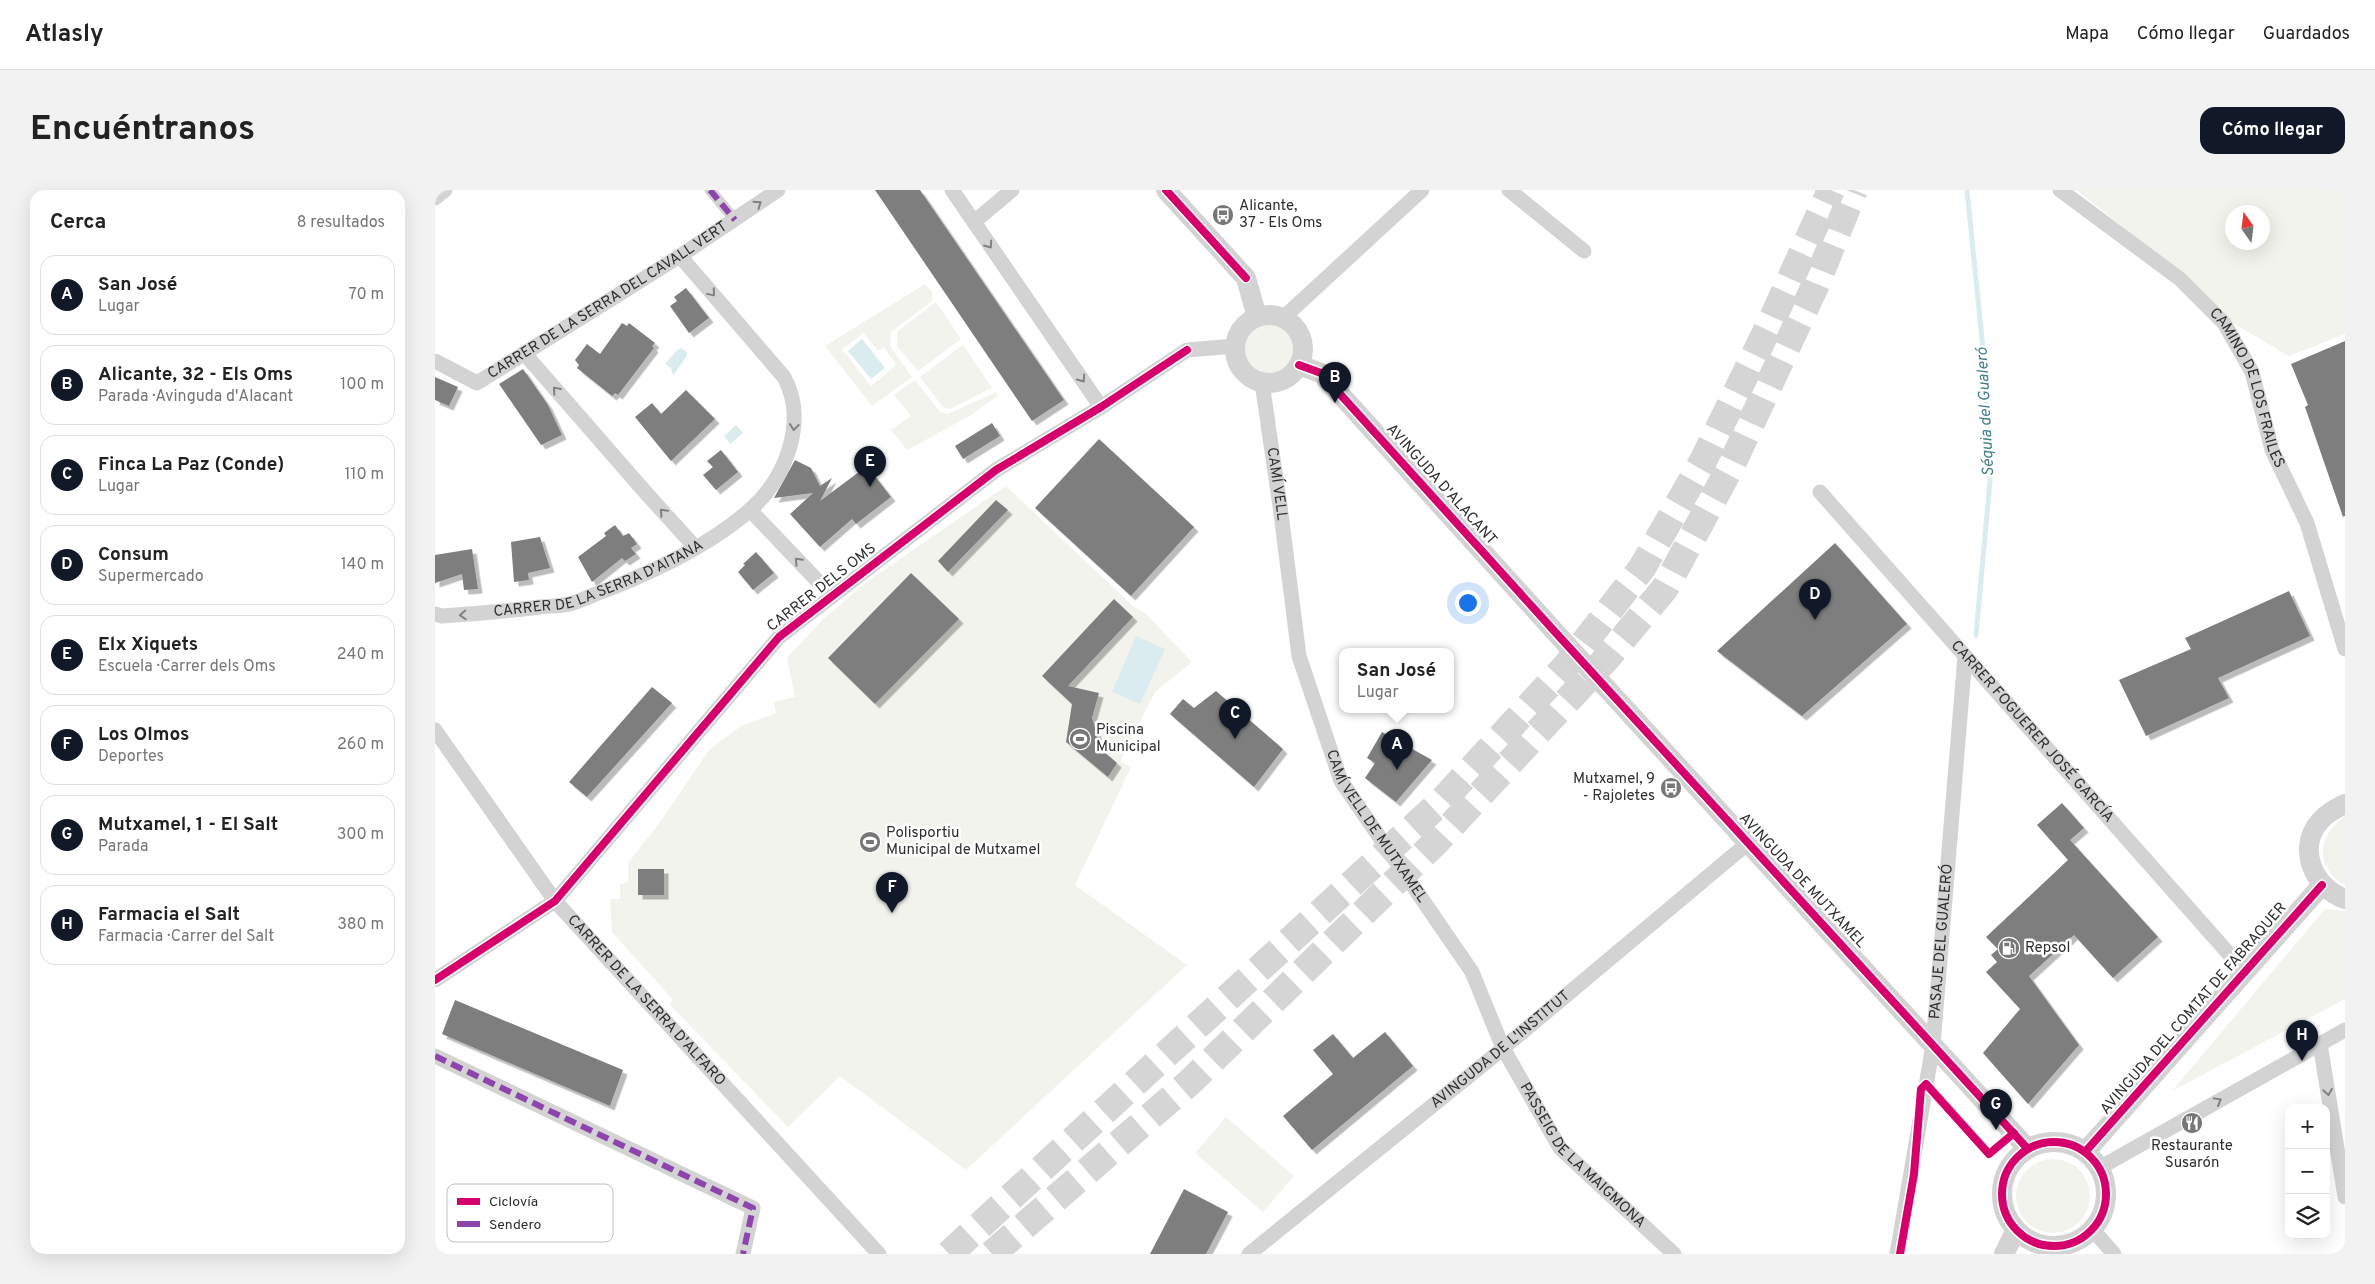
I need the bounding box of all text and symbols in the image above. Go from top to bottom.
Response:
text: Atlasly [25,20,104,50]
text: Mapa [2065,23,2109,46]
text: Cómo llegar [2137,23,2235,46]
text: Guardados [2263,23,2350,46]
button: Cómo llegar [2200,107,2345,154]
text: Encuéntranos [30,108,255,152]
place label: Alicante, 37 - Els Oms [1239,197,1322,233]
one-way arrow [753,201,762,210]
bus stop icon: Alicante, 37 - Els Oms [1211,203,1235,227]
north arrow [2225,205,2270,250]
text: Cerca [50,209,106,236]
text: 8 resultados [297,213,385,233]
street label: CARRER DE LA SERRA DEL CAVALL VERT [484,217,731,383]
one-way arrow [983,239,992,249]
text: San José [98,273,177,297]
text: A [61,285,73,305]
text: 70 m [349,285,384,305]
one-way arrow [706,287,714,296]
text: Lugar [98,297,140,317]
street label: CAMINO DE LOS FRAILES [2205,304,2289,471]
water label: Séquia del Gualeró [1973,346,1999,477]
pin: B [1319,362,1351,403]
text: Alicante, 32 - Els Oms [98,363,293,387]
one-way arrow [1076,373,1085,382]
text: B [61,375,73,395]
text: 100 m [340,375,384,395]
one-way arrow [552,386,561,395]
text: Parada · Avinguda d'Alacant [98,387,293,407]
street label: AVINGUDA D'ALACANT [1381,420,1501,550]
one-way arrow [789,423,800,431]
pin: E [854,446,886,487]
street label: CAMÍ VELL [1262,446,1291,522]
text: Finca La Paz (Conde) [98,453,284,477]
text: C [62,465,72,485]
text: 110 m [344,465,384,485]
text: Lugar [98,477,140,497]
one-way arrow [660,508,669,517]
street label: CARRER DE LA SERRA D'AITANA [493,536,707,621]
street label: CARRER DELS OMS [764,539,880,637]
text: Consum [98,543,169,567]
text: D [61,555,73,575]
text: 140 m [341,555,384,575]
one-way arrow [795,558,804,567]
text: Supermercado [98,567,204,587]
pin: D [1799,579,1831,620]
your location [1455,590,1481,616]
one-way arrow [459,609,467,620]
text: Elx Xiquets [98,633,198,657]
street label: CARRER FOGUERER JOSÉ GARCÍA [1946,637,2118,827]
text: E [62,645,72,665]
text: 240 m [337,645,384,665]
popup [1339,648,1454,713]
text: Escuela · Carrer dels Oms [98,657,276,677]
text: San José [1357,659,1436,683]
text: Lugar [1357,683,1399,703]
pin: C [1219,698,1251,739]
place label: Piscina Municipal [1096,721,1161,757]
text: Los Olmos [98,723,189,747]
sports icon: Piscina Municipal [1068,727,1092,751]
pin: A [1381,729,1413,770]
text: F [62,735,72,755]
text: 260 m [337,735,384,755]
street label: CAMÍ VELL DE MUTXAMEL [1324,744,1432,906]
text: Deportes [98,747,164,767]
place label: Mutxamel, 9 - Rajoletes [1573,770,1655,806]
bus stop icon: Mutxamel, 9 - Rajoletes [1659,776,1683,800]
street label: AVINGUDA DE MUTXAMEL [1734,809,1870,953]
text: Mutxamel, 1 - El Salt [98,813,278,837]
place label: Polisportiu Municipal de Mutxamel [886,824,1040,860]
text: G [62,825,72,845]
text: 300 m [337,825,384,845]
sports icon: Polisportiu Municipal de Mutxamel [858,830,882,854]
text: Parada [98,837,148,857]
street label: PASAJE DEL GUALERÓ [1926,863,1957,1020]
pin: F [876,872,908,913]
street label: AVINGUDA DEL COMTAT DE FABRAQUER [2097,899,2291,1119]
text: Farmacia el Salt [98,903,240,927]
street label: CARRER DE LA SERRA D'ALFARO [563,911,730,1090]
text: H [61,915,73,935]
text: 380 m [337,915,384,935]
text: Farmacia · Carrer del Salt [98,927,274,947]
fuel station icon: Repsol [1997,936,2021,960]
place label: Repsol [2025,939,2070,958]
street label: AVINGUDA DE L'INSTITUT [1427,987,1574,1113]
pin: H [2286,1020,2318,1061]
street label: PASSEIG DE LA MAIGMONA [1515,1079,1649,1232]
pin: G [1980,1089,2012,1130]
one-way arrow [2322,1089,2333,1097]
one-way arrow [2213,1098,2222,1108]
map controls [2285,1104,2330,1239]
button: + [2285,1104,2330,1149]
restaurant icon: Restaurante Susarón [2180,1111,2204,1135]
place label: Restaurante Susarón [2151,1137,2233,1173]
button: − [2285,1149,2330,1194]
legend [447,1184,613,1242]
text: Ciclovía [489,1194,538,1211]
button: layers [2285,1194,2330,1239]
text: Sendero [489,1217,542,1234]

